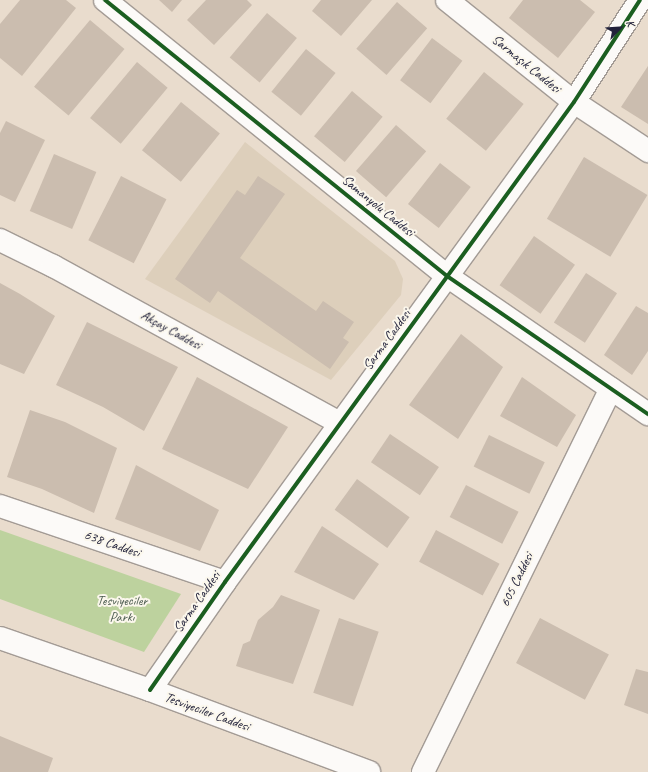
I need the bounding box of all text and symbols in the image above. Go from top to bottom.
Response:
north arrow [600,8,640,48]
text: K [623,17,638,28]
street label: Sarmaşık Caddesi [488,31,564,97]
street label: Samanyolu Caddesi [338,172,418,240]
street label: Akçay Caddesi [138,306,204,354]
street label: Sarma Caddesi [359,306,415,374]
street label: 638 Caddesi [82,527,142,561]
street label: 605 Caddesi [497,550,537,610]
street label: Sarma Caddesi [170,568,224,636]
park label: Tesviyeciler Parkı [97,593,147,626]
street label: Tesviyeciler Caddesi [162,689,252,735]

